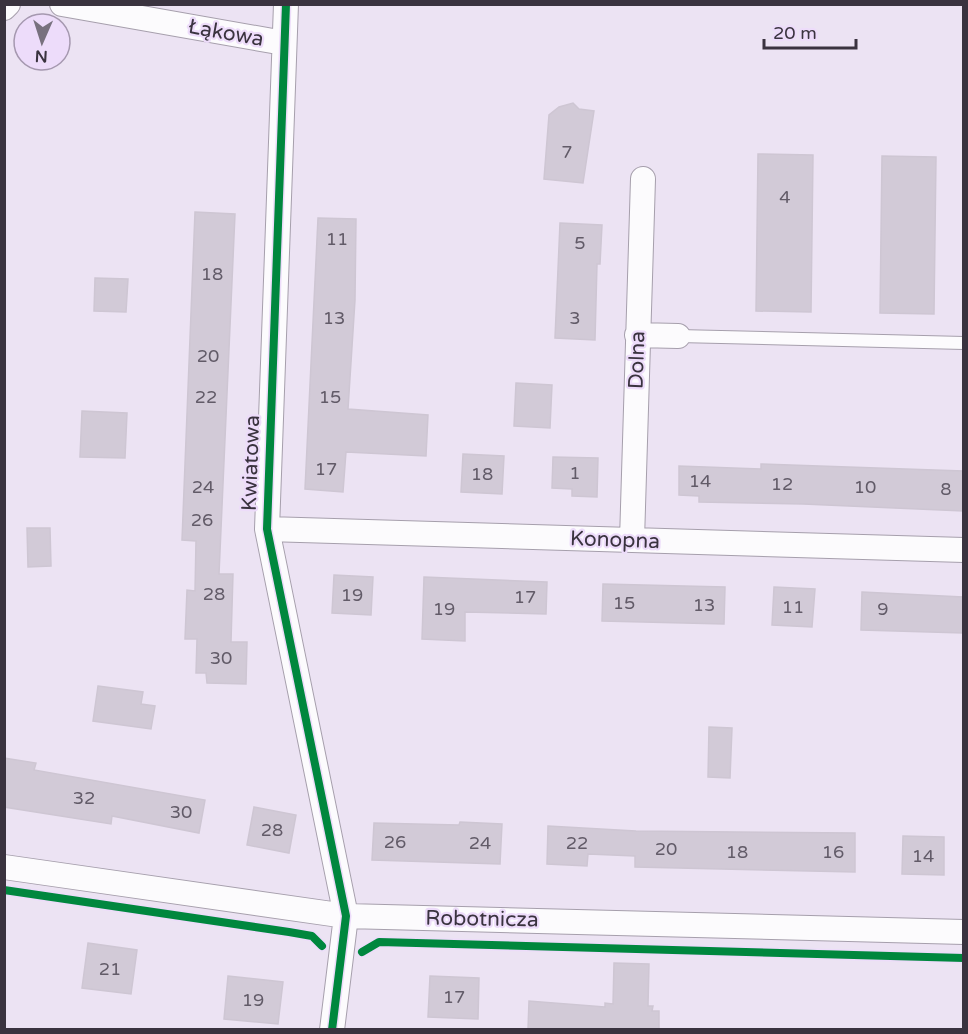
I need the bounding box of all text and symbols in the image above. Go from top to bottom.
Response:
north arrow [12,12,72,72]
scale bar [764,12,856,50]
street label: Łąkowa [186,14,266,52]
text: 20 m [773,22,817,44]
text: N [34,46,48,66]
house number: 7 [561,141,573,163]
house number: 4 [779,186,791,208]
house number: 11 [326,228,348,250]
house number: 5 [574,232,586,254]
house number: 18 [201,263,223,285]
house number: 13 [323,307,345,329]
house number: 3 [569,307,581,329]
street label: Dolna [623,331,651,389]
house number: 20 [197,345,219,367]
house number: 22 [195,386,217,408]
house number: 15 [319,386,341,408]
street label: Kwiatowa [237,414,265,512]
house number: 17 [315,458,337,480]
house number: 1 [569,462,581,484]
house number: 18 [471,463,493,485]
house number: 14 [689,470,711,492]
house number: 12 [771,473,793,495]
house number: 24 [192,476,214,498]
house number: 10 [854,476,876,498]
house number: 8 [940,478,952,500]
house number: 26 [191,509,213,531]
street label: Konopna [569,526,661,554]
house number: 28 [203,583,225,605]
house number: 19 [341,584,363,606]
house number: 17 [514,586,536,608]
house number: 15 [613,592,635,614]
house number: 13 [693,594,715,616]
house number: 11 [782,596,804,618]
house number: 19 [433,598,455,620]
house number: 9 [877,598,889,620]
house number: 30 [210,647,232,669]
house number: 32 [73,787,95,809]
house number: 30 [170,801,192,823]
house number: 28 [261,819,283,841]
house number: 26 [384,831,406,853]
house number: 24 [469,832,491,854]
house number: 22 [566,832,588,854]
house number: 20 [655,838,677,860]
house number: 18 [726,841,748,863]
house number: 16 [822,841,844,863]
house number: 14 [912,845,934,867]
street label: Robotnicza [425,906,539,932]
house number: 21 [99,958,121,980]
house number: 17 [443,986,465,1008]
house number: 19 [242,989,264,1011]

